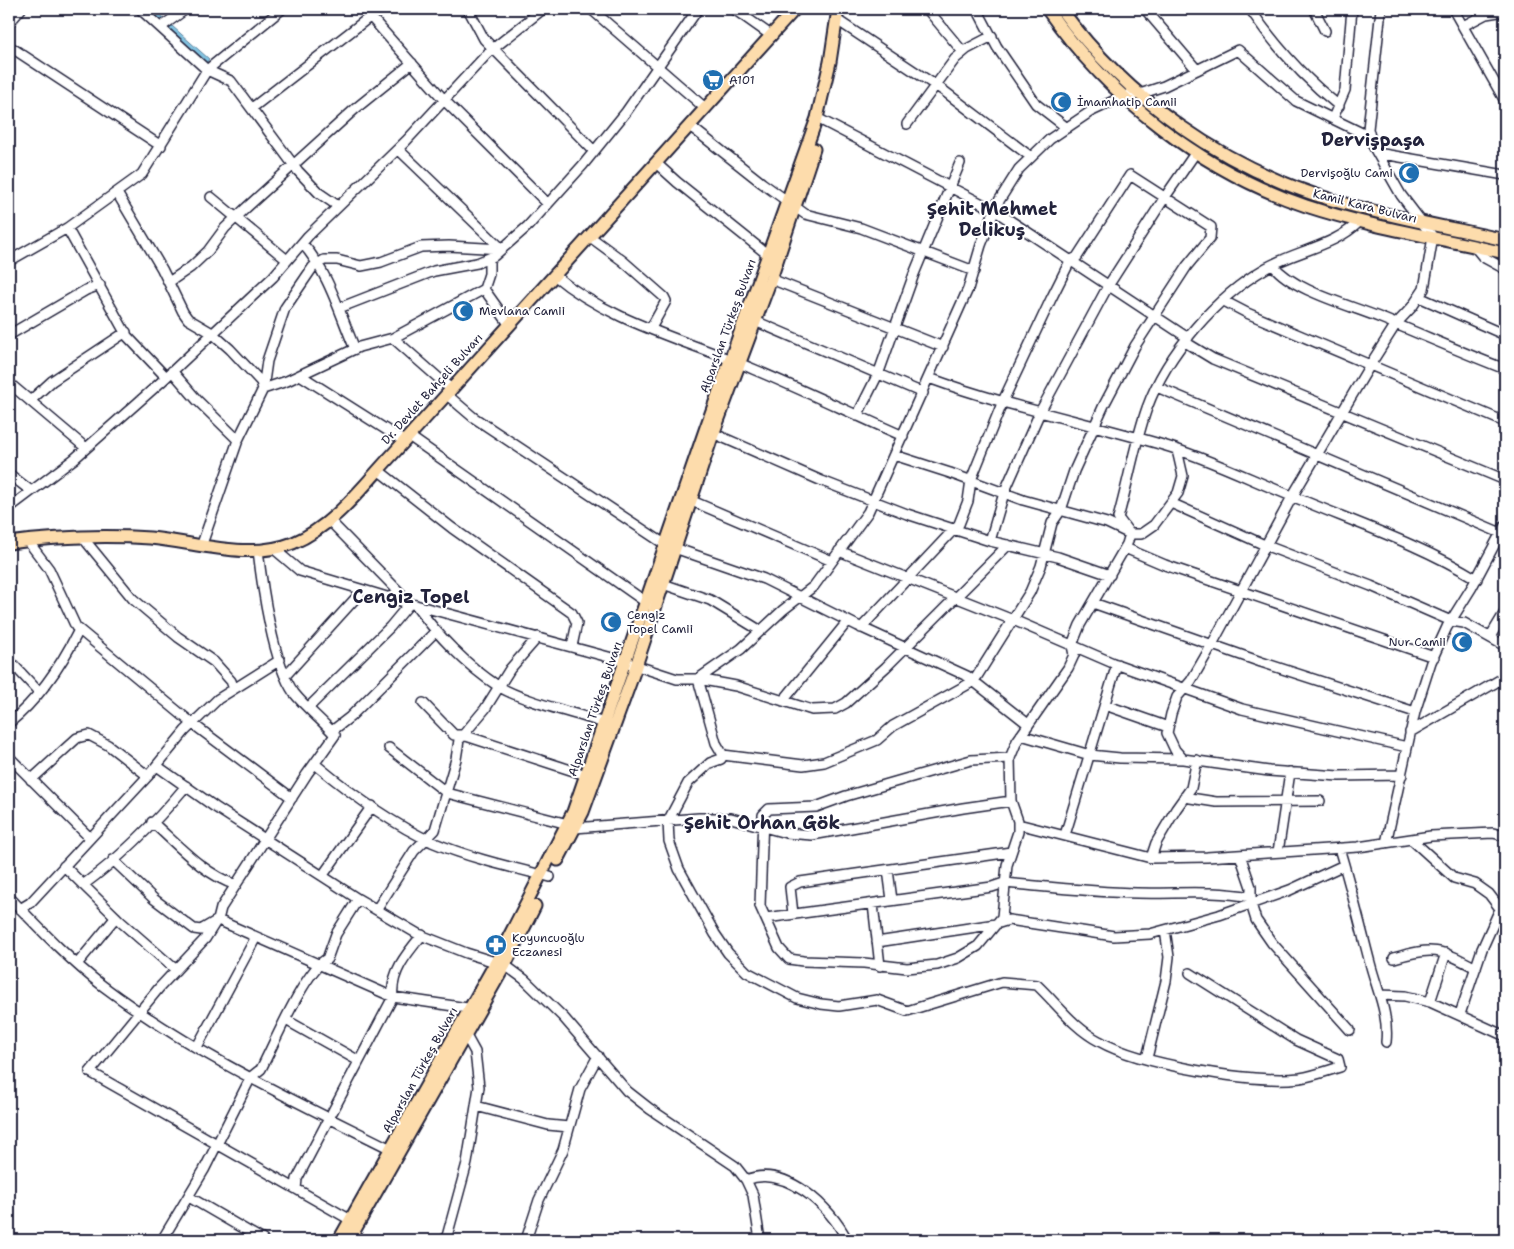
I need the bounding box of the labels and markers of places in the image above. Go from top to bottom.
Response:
supermarket icon: A101 [701,68,725,92]
place label: A101 [729,72,755,88]
mosque icon: İmamhatip Camii [1049,90,1073,114]
place label: İmamhatip Camii [1077,94,1177,110]
mosque icon: Dervişoğlu Cami [1397,161,1421,185]
place label: Dervişoğlu Cami [1300,165,1393,181]
mosque icon: Mevlana Camii [451,299,475,323]
place label: Mevlana Camii [479,303,565,319]
place label: Cengiz Topel Camii [627,607,693,637]
mosque icon: Cengiz Topel Camii [599,610,623,634]
mosque icon: Nur Camii [1450,630,1474,654]
place label: Nur Camii [1389,634,1446,650]
place label: Koyuncuoğlu Eczanesi [512,930,585,960]
pharmacy icon: Koyuncuoğlu Eczanesi [484,933,508,957]

